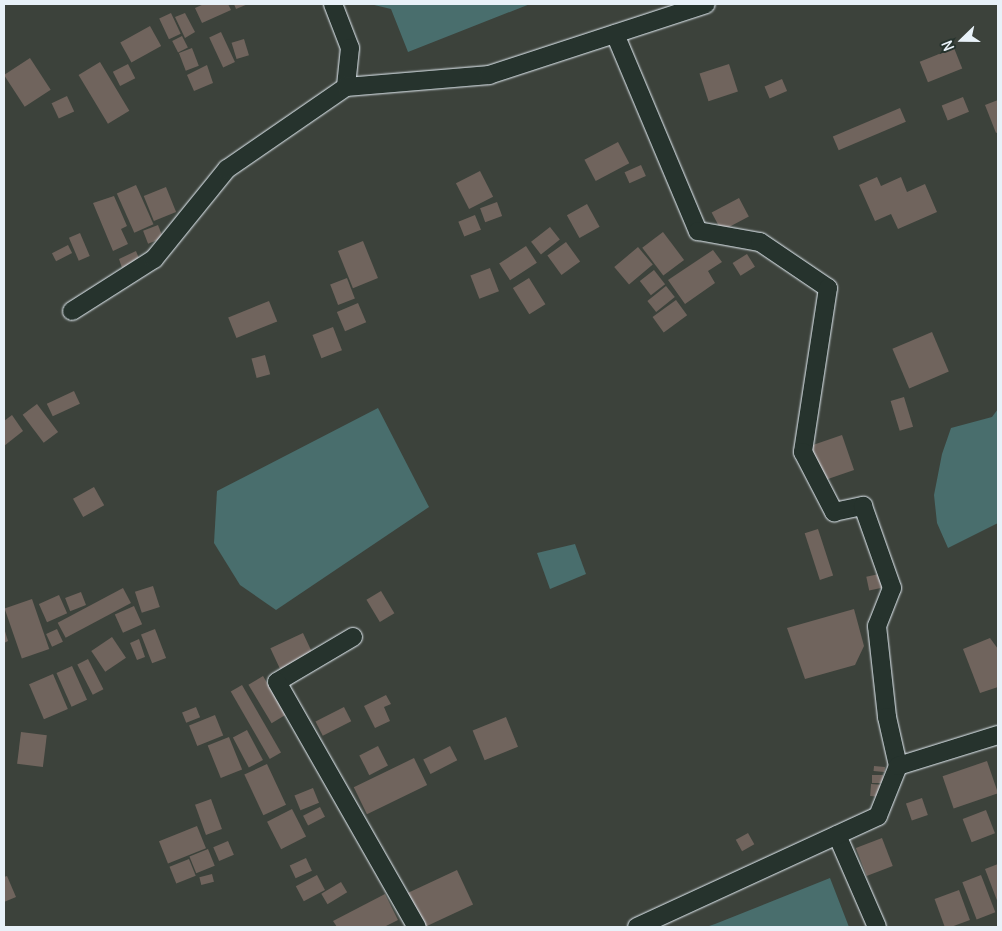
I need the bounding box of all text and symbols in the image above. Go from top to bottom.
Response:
north arrow [937,15,987,65]
text: N [938,38,958,53]

